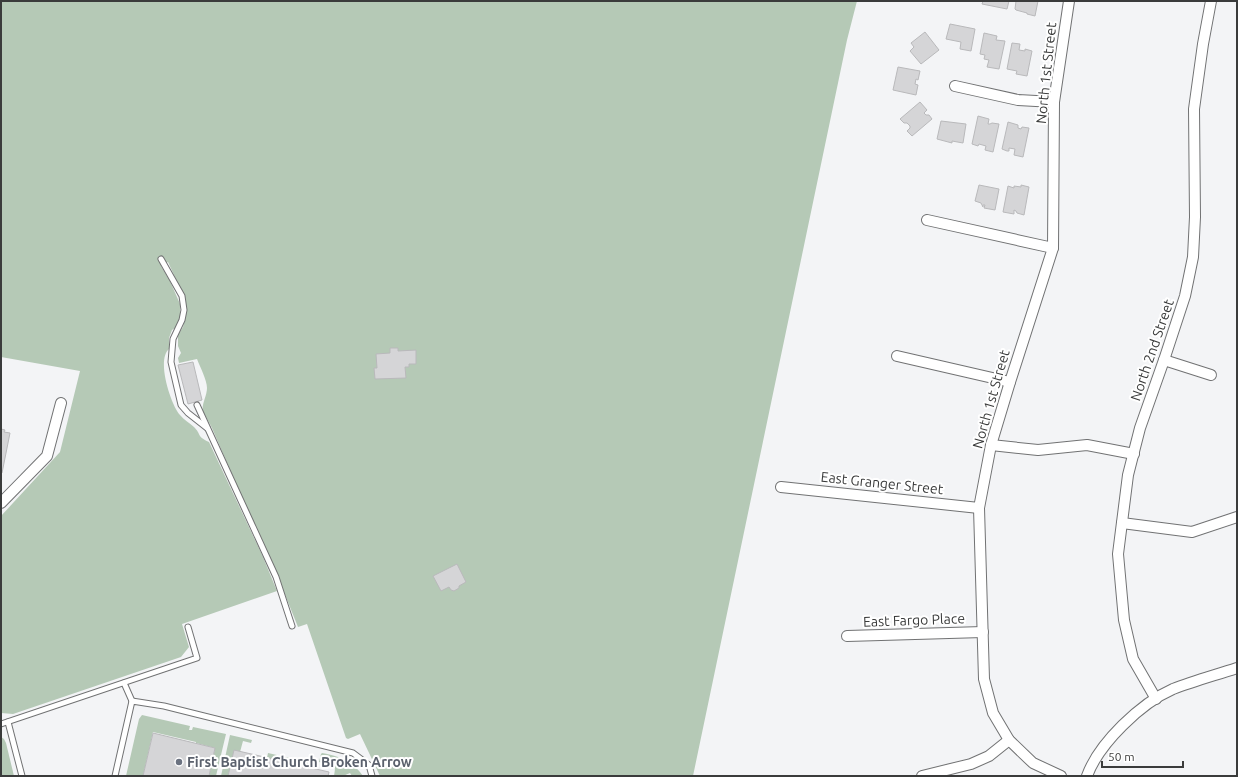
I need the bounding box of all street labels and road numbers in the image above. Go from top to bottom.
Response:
street label: North 1st Street [1033,21,1059,125]
street label: North 2nd Street [1127,297,1177,403]
street label: North 1st Street [969,347,1013,450]
street label: East Granger Street [820,469,944,497]
street label: East Fargo Place [863,610,965,630]

